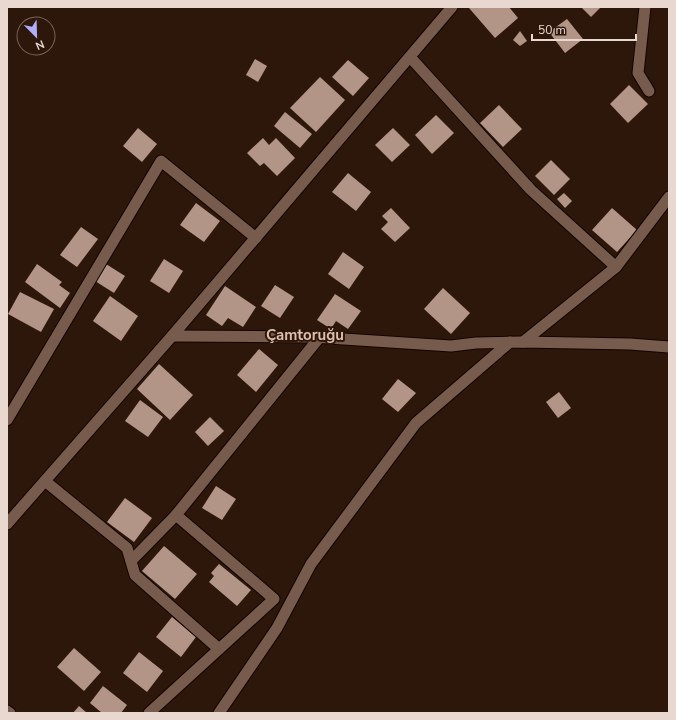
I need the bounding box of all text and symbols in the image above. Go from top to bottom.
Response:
north arrow [16,16,56,56]
scale bar [532,16,636,42]
text: 50 m [538,22,566,38]
text: N [33,36,46,53]
district label: Çamtoruğu [266,325,344,345]

